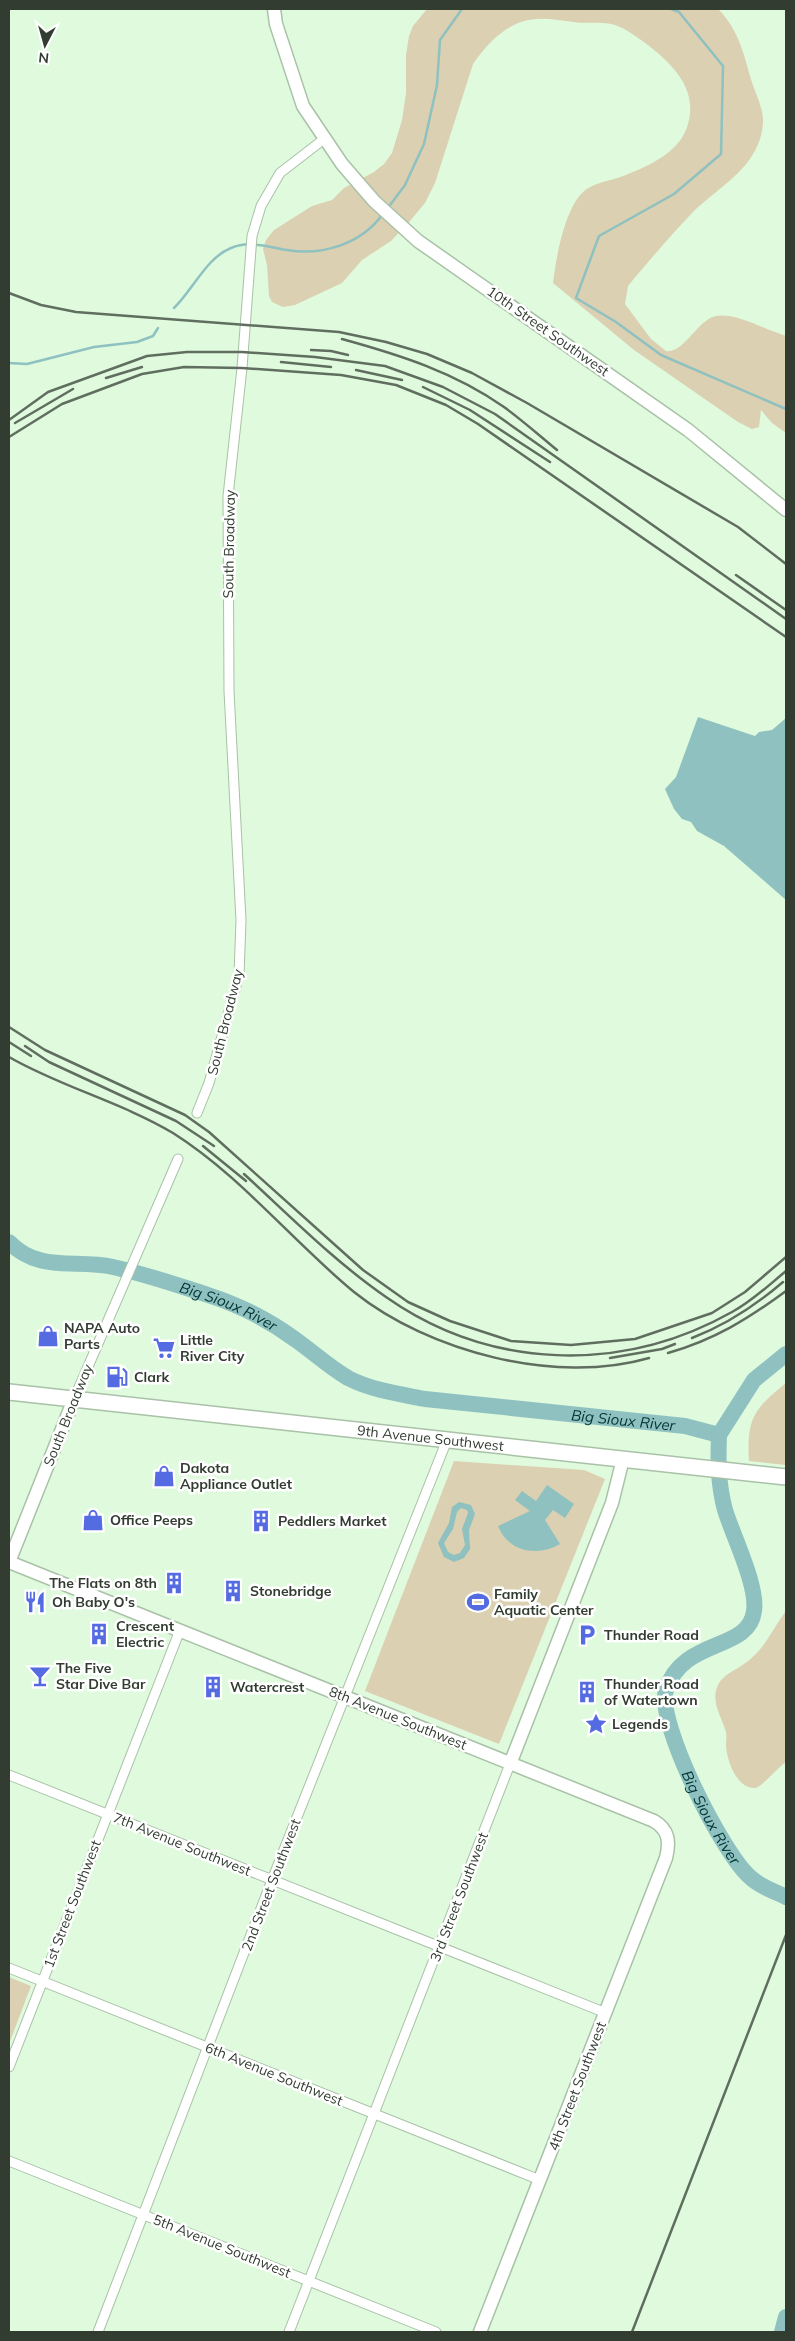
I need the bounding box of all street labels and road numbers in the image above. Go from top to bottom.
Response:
street label: 10th Street Southwest [483,282,613,380]
street label: South Broadway [219,489,239,598]
street label: South Broadway [203,967,247,1077]
street label: South Broadway [39,1361,97,1469]
street label: 9th Avenue Southwest [356,1421,505,1455]
street label: 8th Avenue Southwest [327,1682,470,1754]
street label: 7th Avenue Southwest [111,1808,254,1880]
street label: 2nd Street Southwest [237,1816,305,1954]
street label: 3rd Street Southwest [426,1830,492,1964]
street label: 1st Street Southwest [39,1837,105,1970]
street label: 4th Street Southwest [544,2019,610,2153]
street label: 6th Avenue Southwest [203,2038,346,2110]
street label: 5th Avenue Southwest [151,2210,294,2282]

